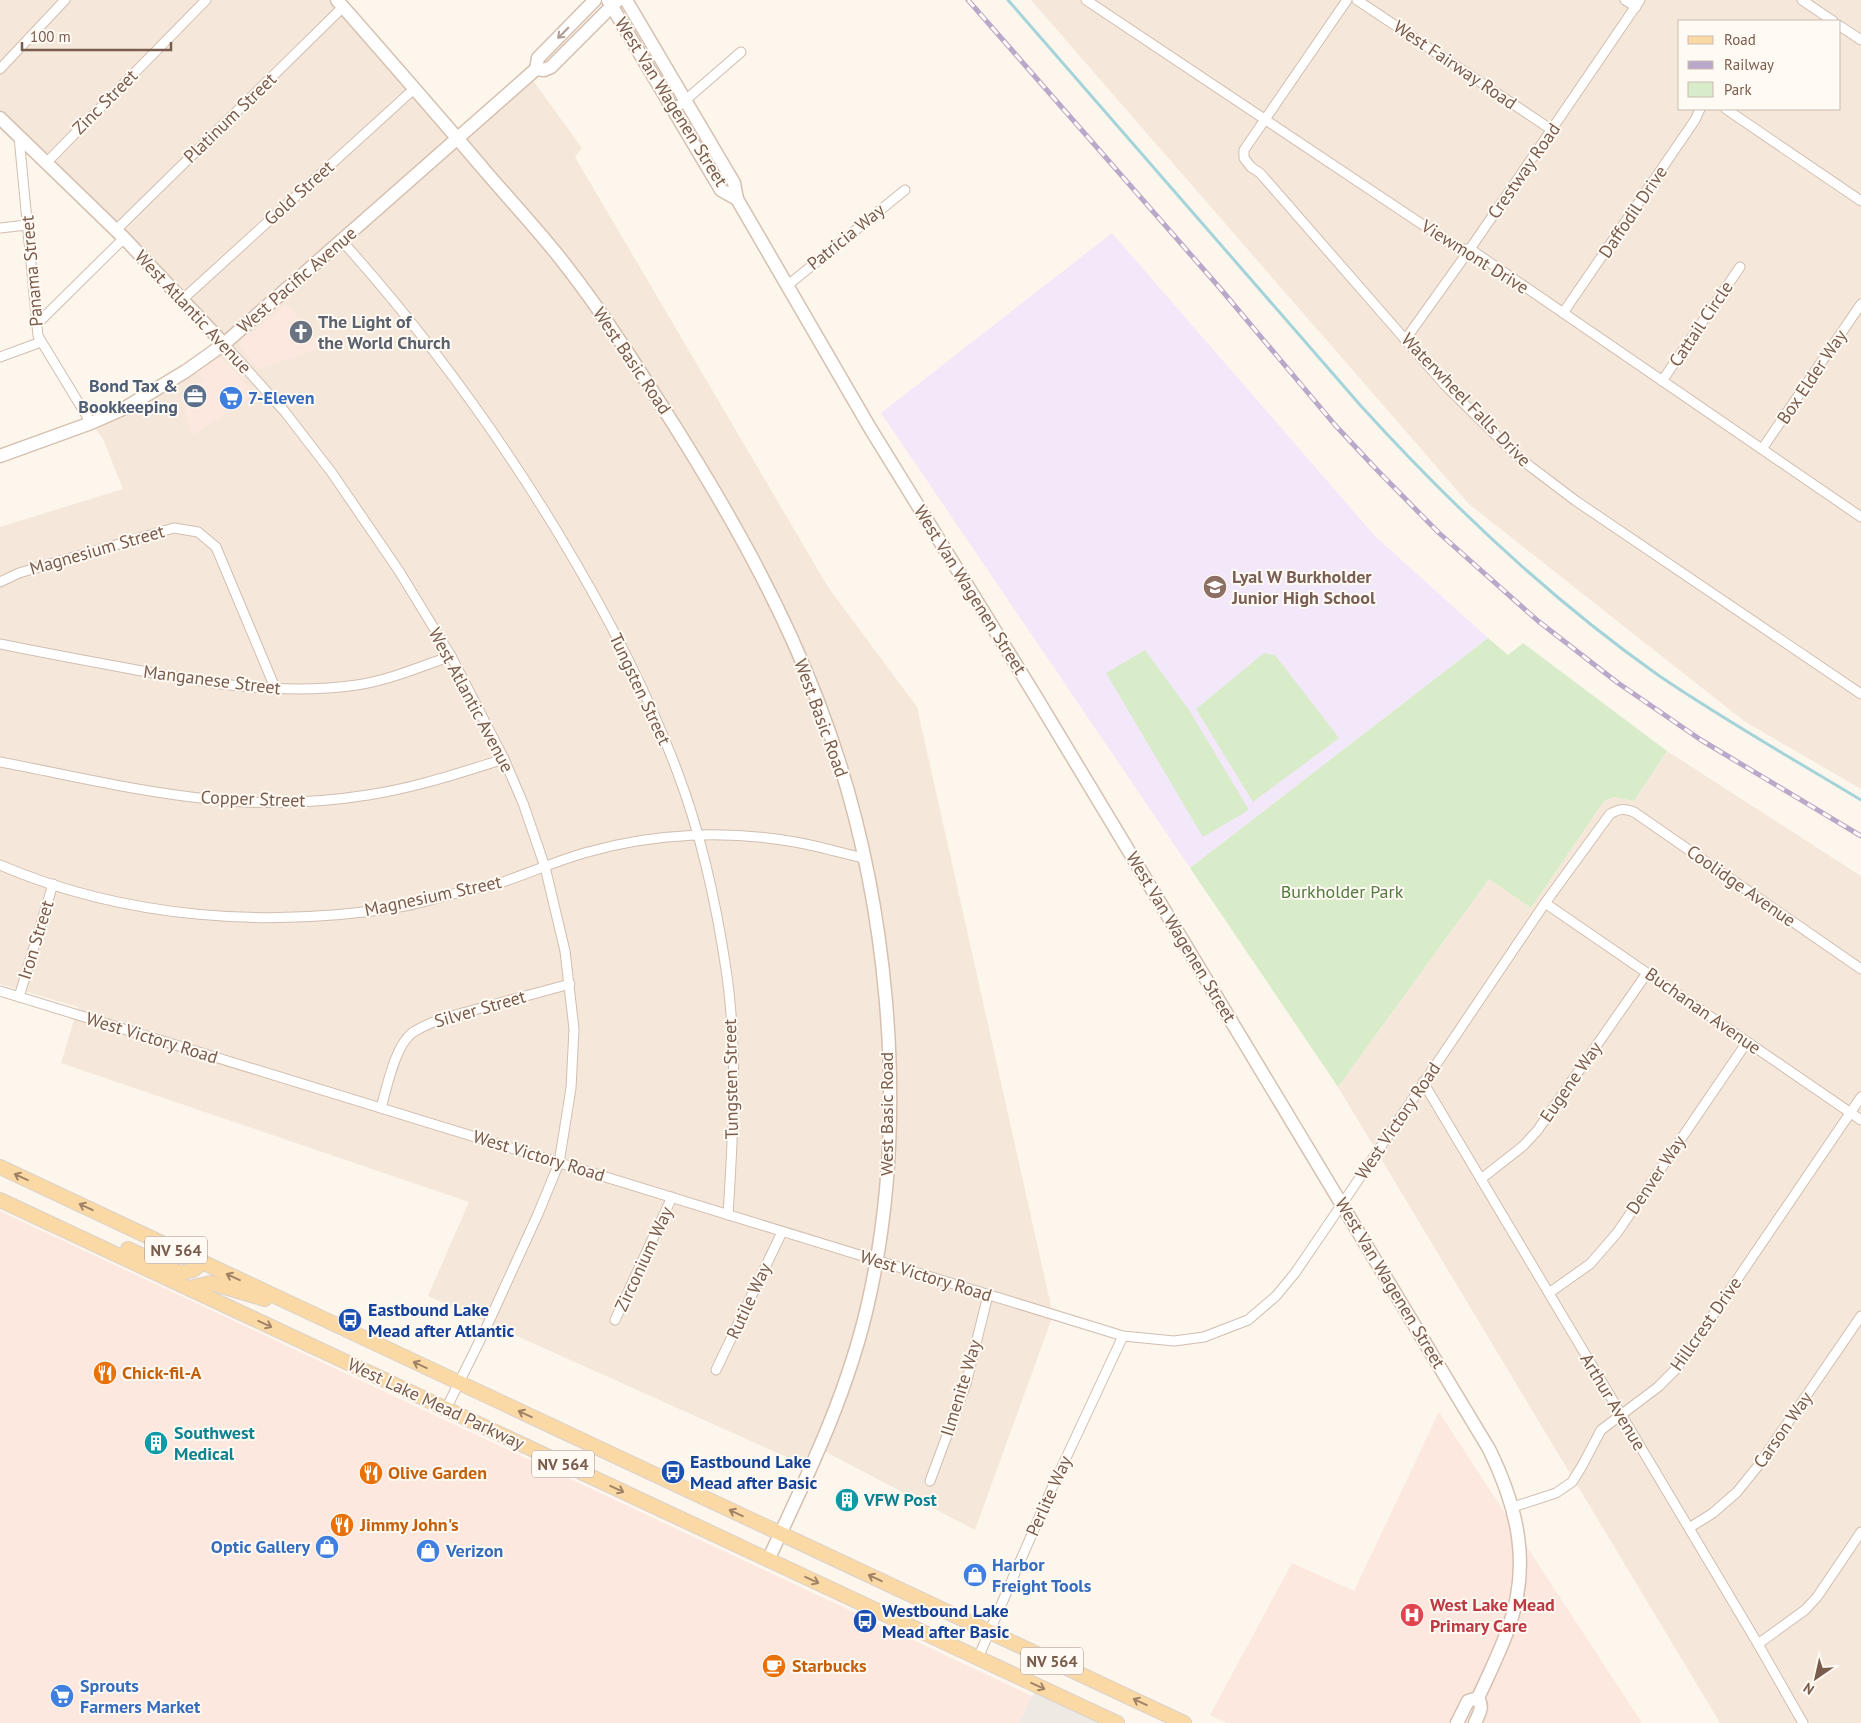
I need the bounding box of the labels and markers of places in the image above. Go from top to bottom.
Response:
place label: The Light of the World Church [318,310,451,354]
church icon: The Light of the World Church [288,319,314,345]
place label: Bond Tax & Bookkeeping [78,374,178,418]
office icon: Bond Tax & Bookkeeping [182,383,208,409]
supermarket icon: 7-Eleven [218,385,244,411]
place label: 7-Eleven [248,386,315,409]
place label: Lyal W Burkholder Junior High School [1231,565,1376,609]
school or university icon: Lyal W Burkholder Junior High School [1202,574,1228,600]
place label: Eastbound Lake Mead after Atlantic [368,1298,515,1342]
bus stop icon: Eastbound Lake Mead after Atlantic [337,1307,363,1333]
restaurant icon: Chick-fil-A [92,1360,118,1386]
place label: Chick-fil-A [122,1361,201,1384]
place label: Southwest Medical [174,1421,256,1465]
building icon: Southwest Medical [143,1430,169,1456]
place label: Eastbound Lake Mead after Basic [690,1450,818,1494]
bus stop icon: Eastbound Lake Mead after Basic [660,1459,686,1485]
restaurant icon: Olive Garden [358,1460,384,1486]
place label: Olive Garden [388,1461,487,1484]
building icon: VFW Post [834,1487,860,1513]
place label: VFW Post [863,1488,937,1511]
restaurant icon: Jimmy John's [329,1512,355,1538]
place label: Jimmy John's [359,1513,459,1536]
shop icon: Optic Gallery [314,1534,340,1560]
place label: Optic Gallery [211,1535,310,1558]
shop icon: Verizon [415,1538,441,1564]
place label: Verizon [445,1539,503,1562]
place label: Harbor Freight Tools [992,1553,1092,1597]
shop icon: Harbor Freight Tools [962,1562,988,1588]
place label: West Lake Mead Primary Care [1430,1593,1555,1637]
place label: Westbound Lake Mead after Basic [882,1599,1010,1643]
hospital icon: West Lake Mead Primary Care [1399,1602,1425,1628]
bus stop icon: Westbound Lake Mead after Basic [852,1608,878,1634]
cafe icon: Starbucks [761,1653,787,1679]
place label: Starbucks [792,1654,867,1677]
place label: Sprouts Farmers Market [80,1674,201,1718]
supermarket icon: Sprouts Farmers Market [49,1683,75,1709]

